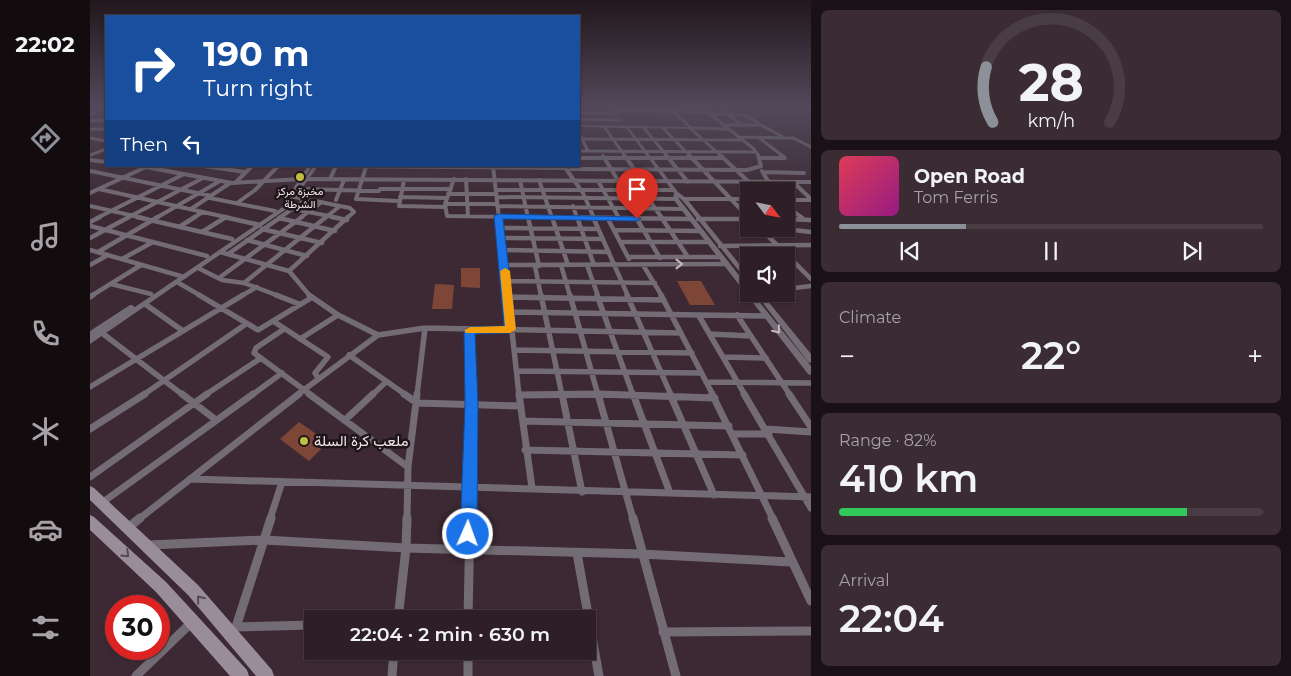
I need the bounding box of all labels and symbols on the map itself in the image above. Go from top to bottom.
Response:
pin [616,168,658,219]
marker: مخبزة مركز الشرطة [294,171,306,183]
north arrow [740,182,795,238]
place label: مخبزة مركز الشرطة [276,184,324,211]
one-way arrow [675,259,683,270]
one-way arrow [771,324,780,333]
place label: ملعب كرة السلة [314,431,408,450]
marker: ملعب كرة السلة [298,435,310,447]
position arrow [441,507,493,559]
one-way arrow [120,548,129,557]
speed limit sign: 30 [105,595,170,660]
one-way arrow [198,596,206,605]

